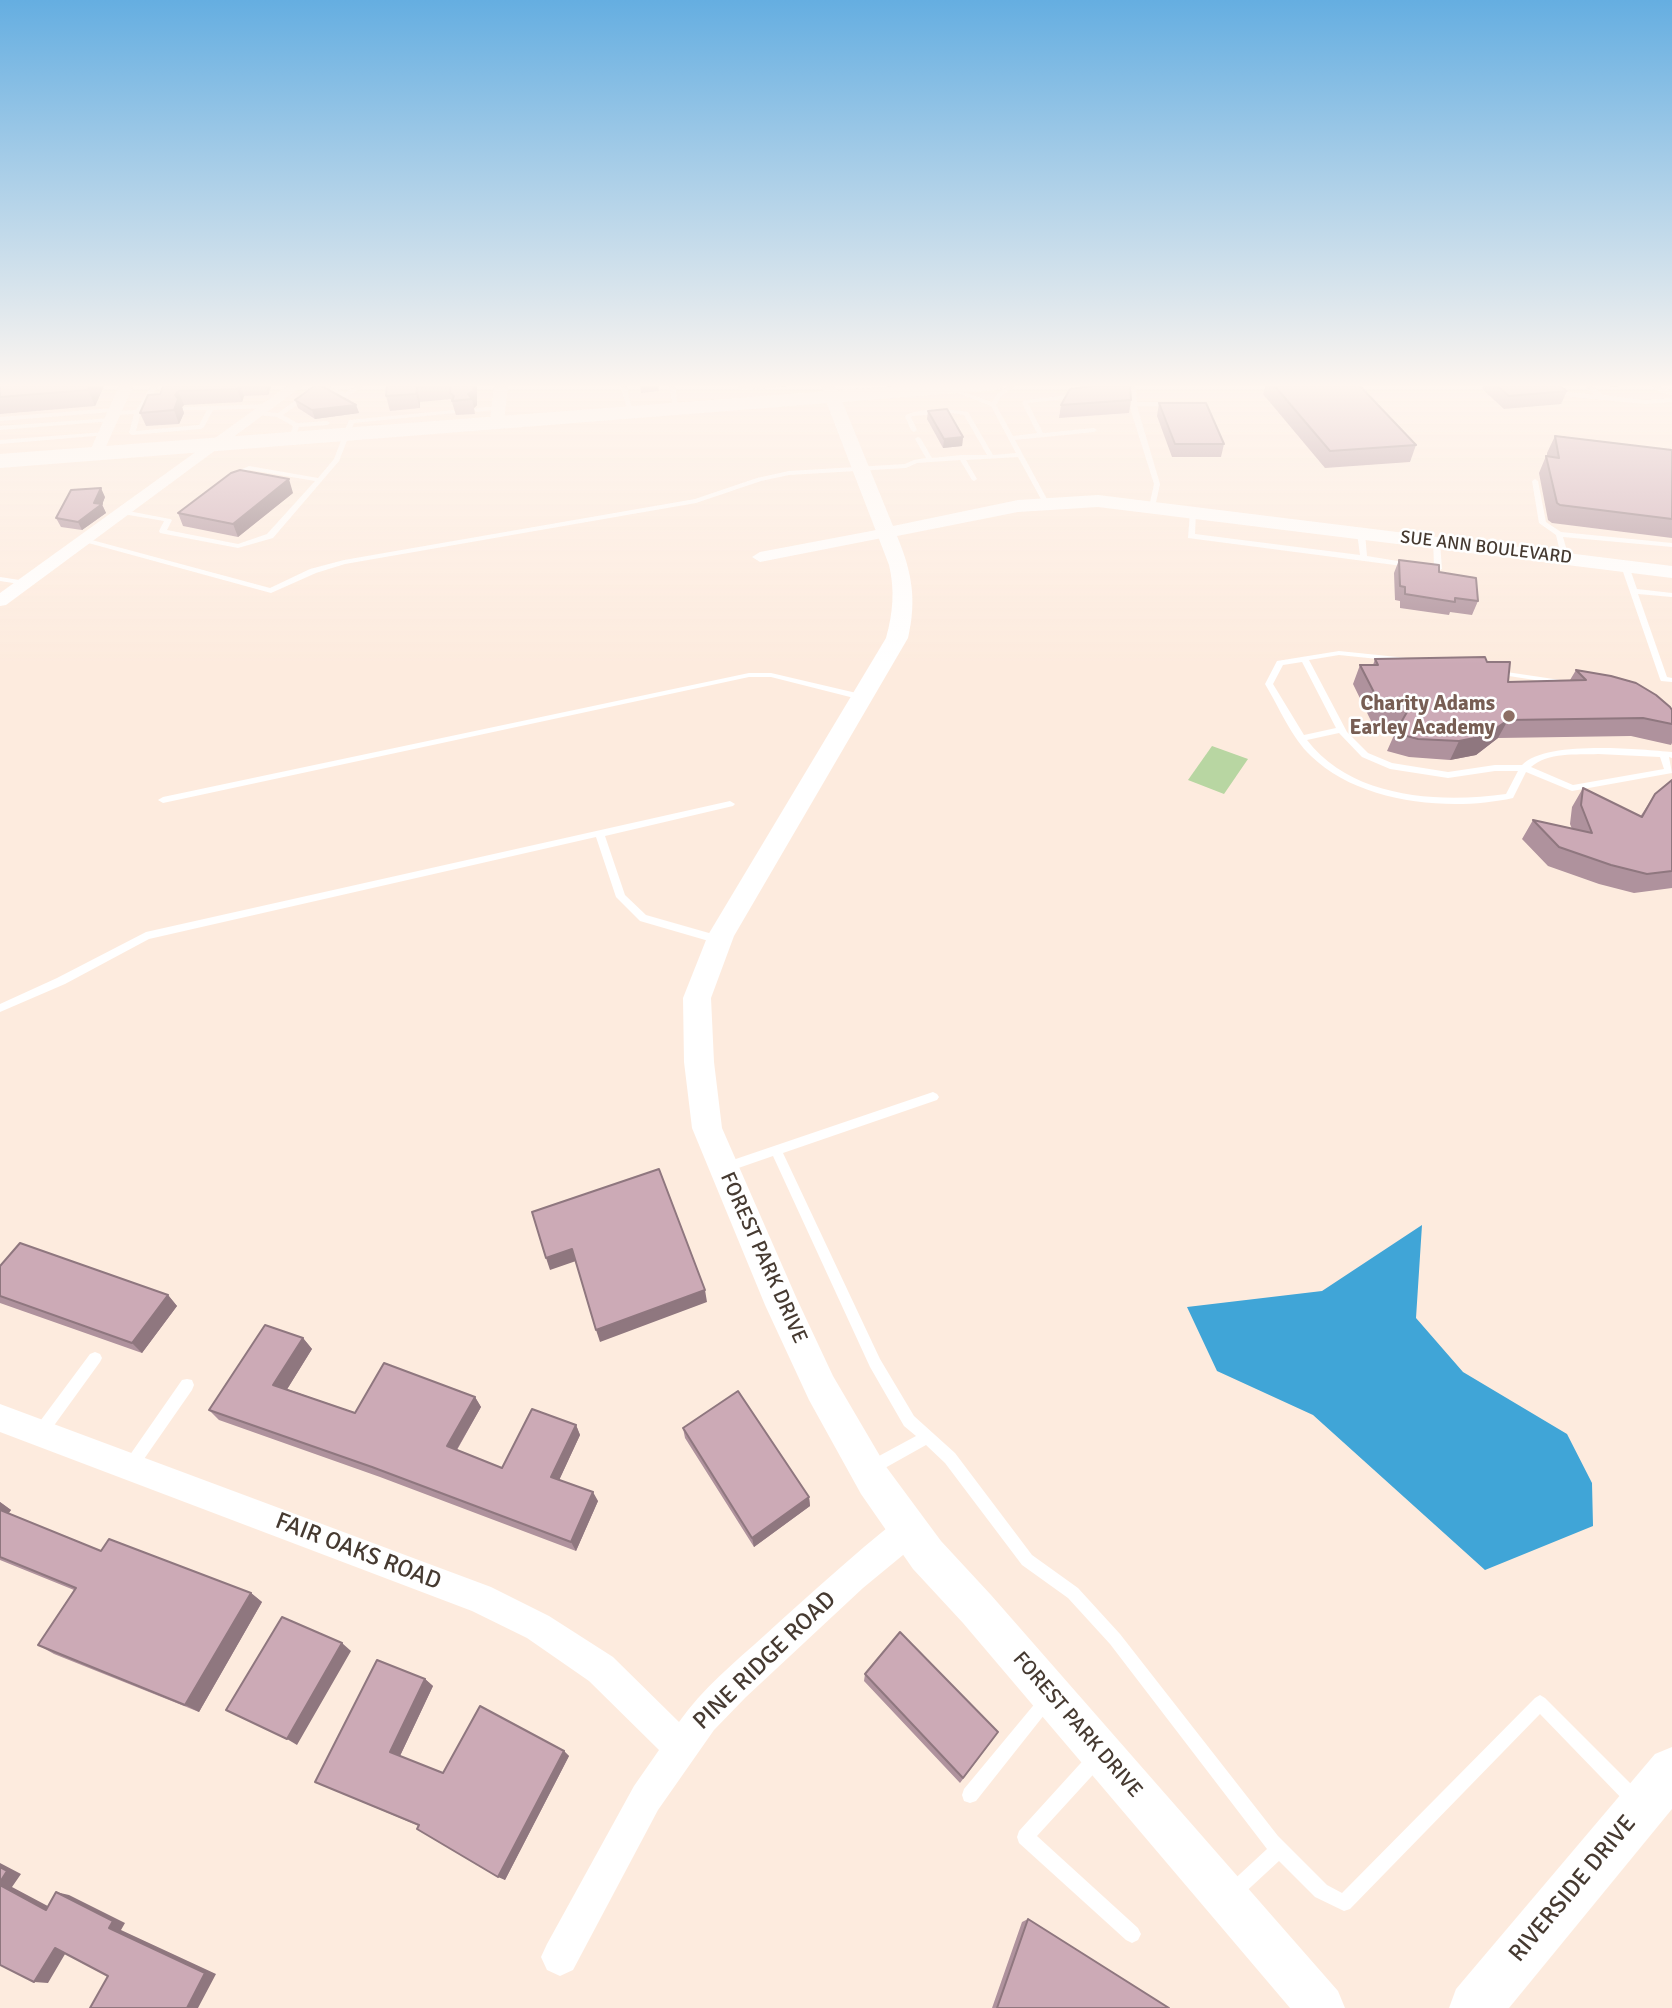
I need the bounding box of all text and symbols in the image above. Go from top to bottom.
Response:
street label: SUE ANN BOULEVARD [1399,527,1573,569]
place label: Charity Adams Earley Academy [1350,691,1495,741]
marker: Charity Adams Earley Academy [1501,708,1517,724]
street label: FOREST PARK DRIVE [714,1168,812,1348]
street label: FAIR OAKS ROAD [271,1507,445,1597]
street label: PINE RIDGE ROAD [688,1586,842,1736]
street label: FOREST PARK DRIVE [1007,1647,1147,1803]
street label: RIVERSIDE DRIVE [1503,1810,1643,1968]

